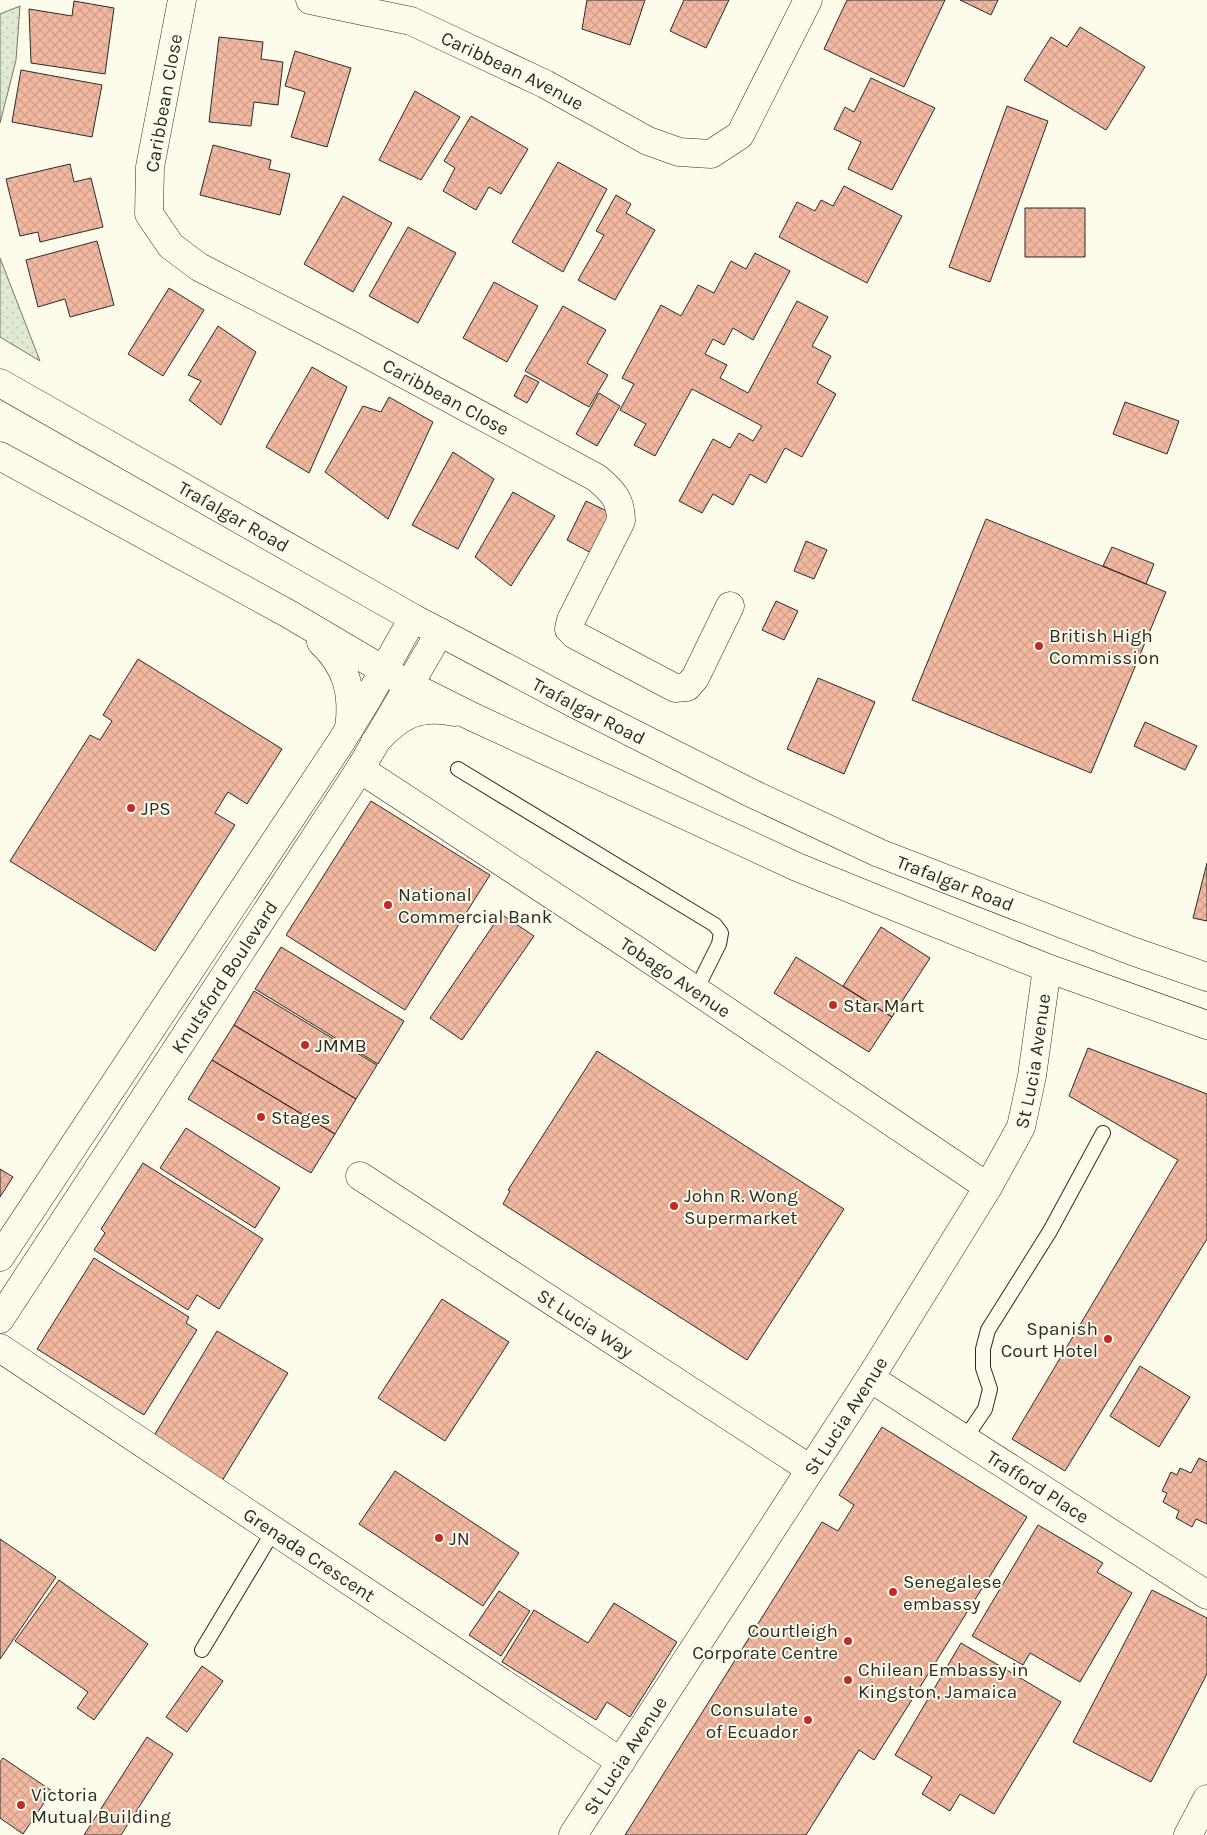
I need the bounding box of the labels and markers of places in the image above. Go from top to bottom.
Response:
place label: British High Commission [1049,625,1160,669]
marker: British High Commission [1033,640,1045,652]
place label: JPS [141,798,171,820]
marker: JPS [125,802,137,814]
place label: National Commercial Bank [398,884,553,928]
marker: National Commercial Bank [382,899,394,911]
place label: Star Mart [843,995,924,1017]
marker: Star Mart [827,999,839,1011]
place label: JMMB [315,1035,367,1057]
marker: JMMB [299,1039,311,1051]
place label: Stages [271,1107,331,1129]
marker: Stages [255,1111,267,1123]
place label: John R. Wong Supermarket [684,1185,798,1229]
marker: John R. Wong Supermarket [668,1200,680,1212]
place label: Spanish Court Hotel [1001,1318,1098,1362]
marker: Spanish Court Hotel [1102,1333,1114,1345]
place label: JN [449,1528,470,1550]
marker: JN [433,1532,445,1544]
place label: Senegalese embassy [903,1571,1001,1615]
marker: Senegalese embassy [887,1586,899,1598]
place label: Courtleigh Corporate Centre [692,1620,838,1664]
marker: Courtleigh Corporate Centre [842,1635,854,1647]
place label: Chilean Embassy in Kingston, Jamaica [858,1659,1029,1703]
marker: Chilean Embassy in Kingston, Jamaica [842,1674,854,1686]
place label: Consulate of Ecuador [706,1699,798,1743]
marker: Consulate of Ecuador [802,1714,814,1726]
place label: Victoria Mutual Building [31,1784,171,1828]
marker: Victoria Mutual Building [15,1799,27,1811]

